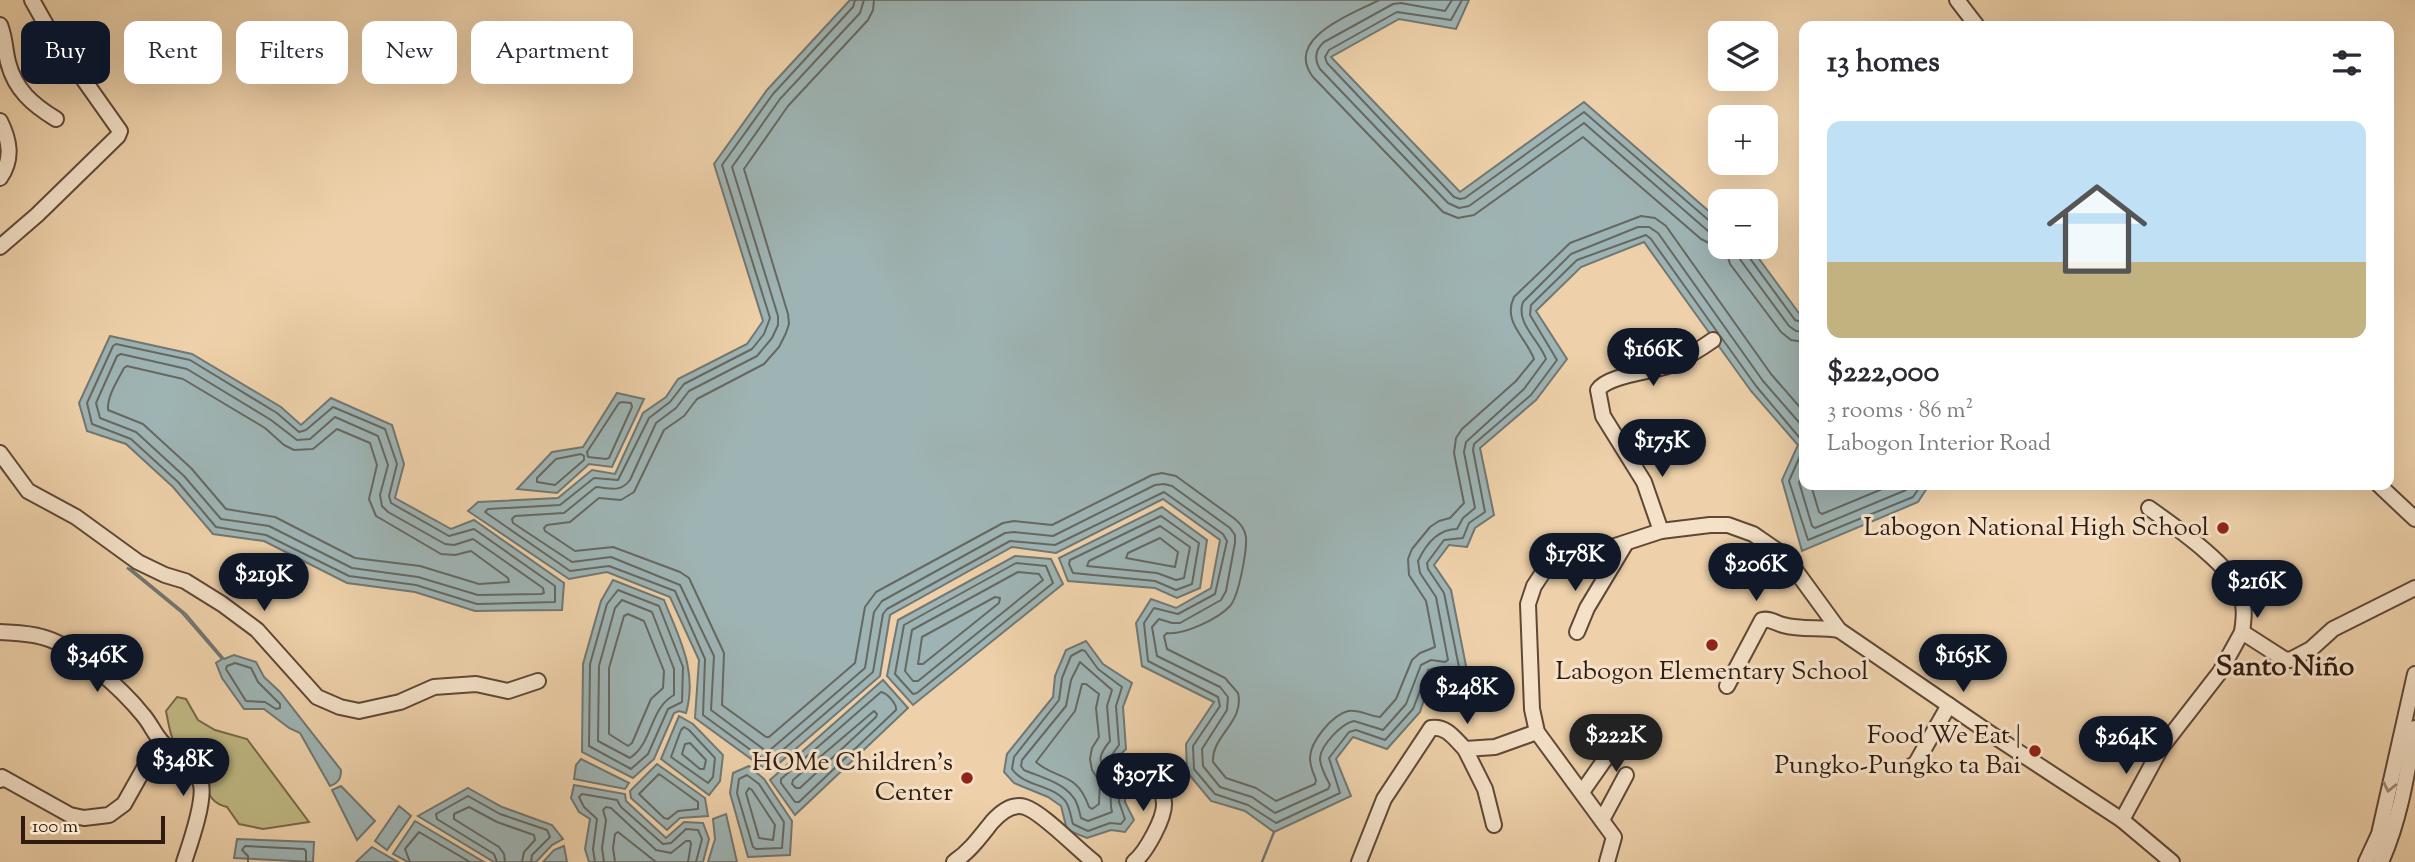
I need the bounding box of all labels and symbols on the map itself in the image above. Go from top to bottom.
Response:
pin: $166K [1604,328,1702,388]
pin: $175K [1613,420,1711,479]
place label: Labogon National High School [1864,510,2209,547]
marker: Labogon National High School [2215,520,2231,536]
pin: $178K [1526,534,1624,593]
pin: $206K [1707,544,1805,603]
pin: $219K [215,554,313,613]
pin: $216K [2208,560,2306,620]
pin: $346K [48,634,146,694]
pin: $165K [1914,634,2012,694]
marker: Labogon Elementary School [1704,637,1720,653]
district label: Santo Niño [2216,648,2354,688]
place label: Labogon Elementary School [1555,654,1869,691]
pin: $248K [1418,666,1516,726]
pin: $222K [1567,714,1665,774]
pin: $264K [2077,716,2175,776]
place label: Food We Eat | Pungko-Pungko ta Bai [1775,718,2021,785]
pin: $348K [134,738,232,798]
marker: Food We Eat | Pungko-Pungko ta Bai [2027,743,2043,759]
place label: HOMe Children's Center [752,745,953,812]
pin: $307K [1094,754,1192,813]
marker: HOMe Children's Center [959,770,975,786]
one-way arrow [2383,781,2397,793]
scale bar [21,813,164,845]

